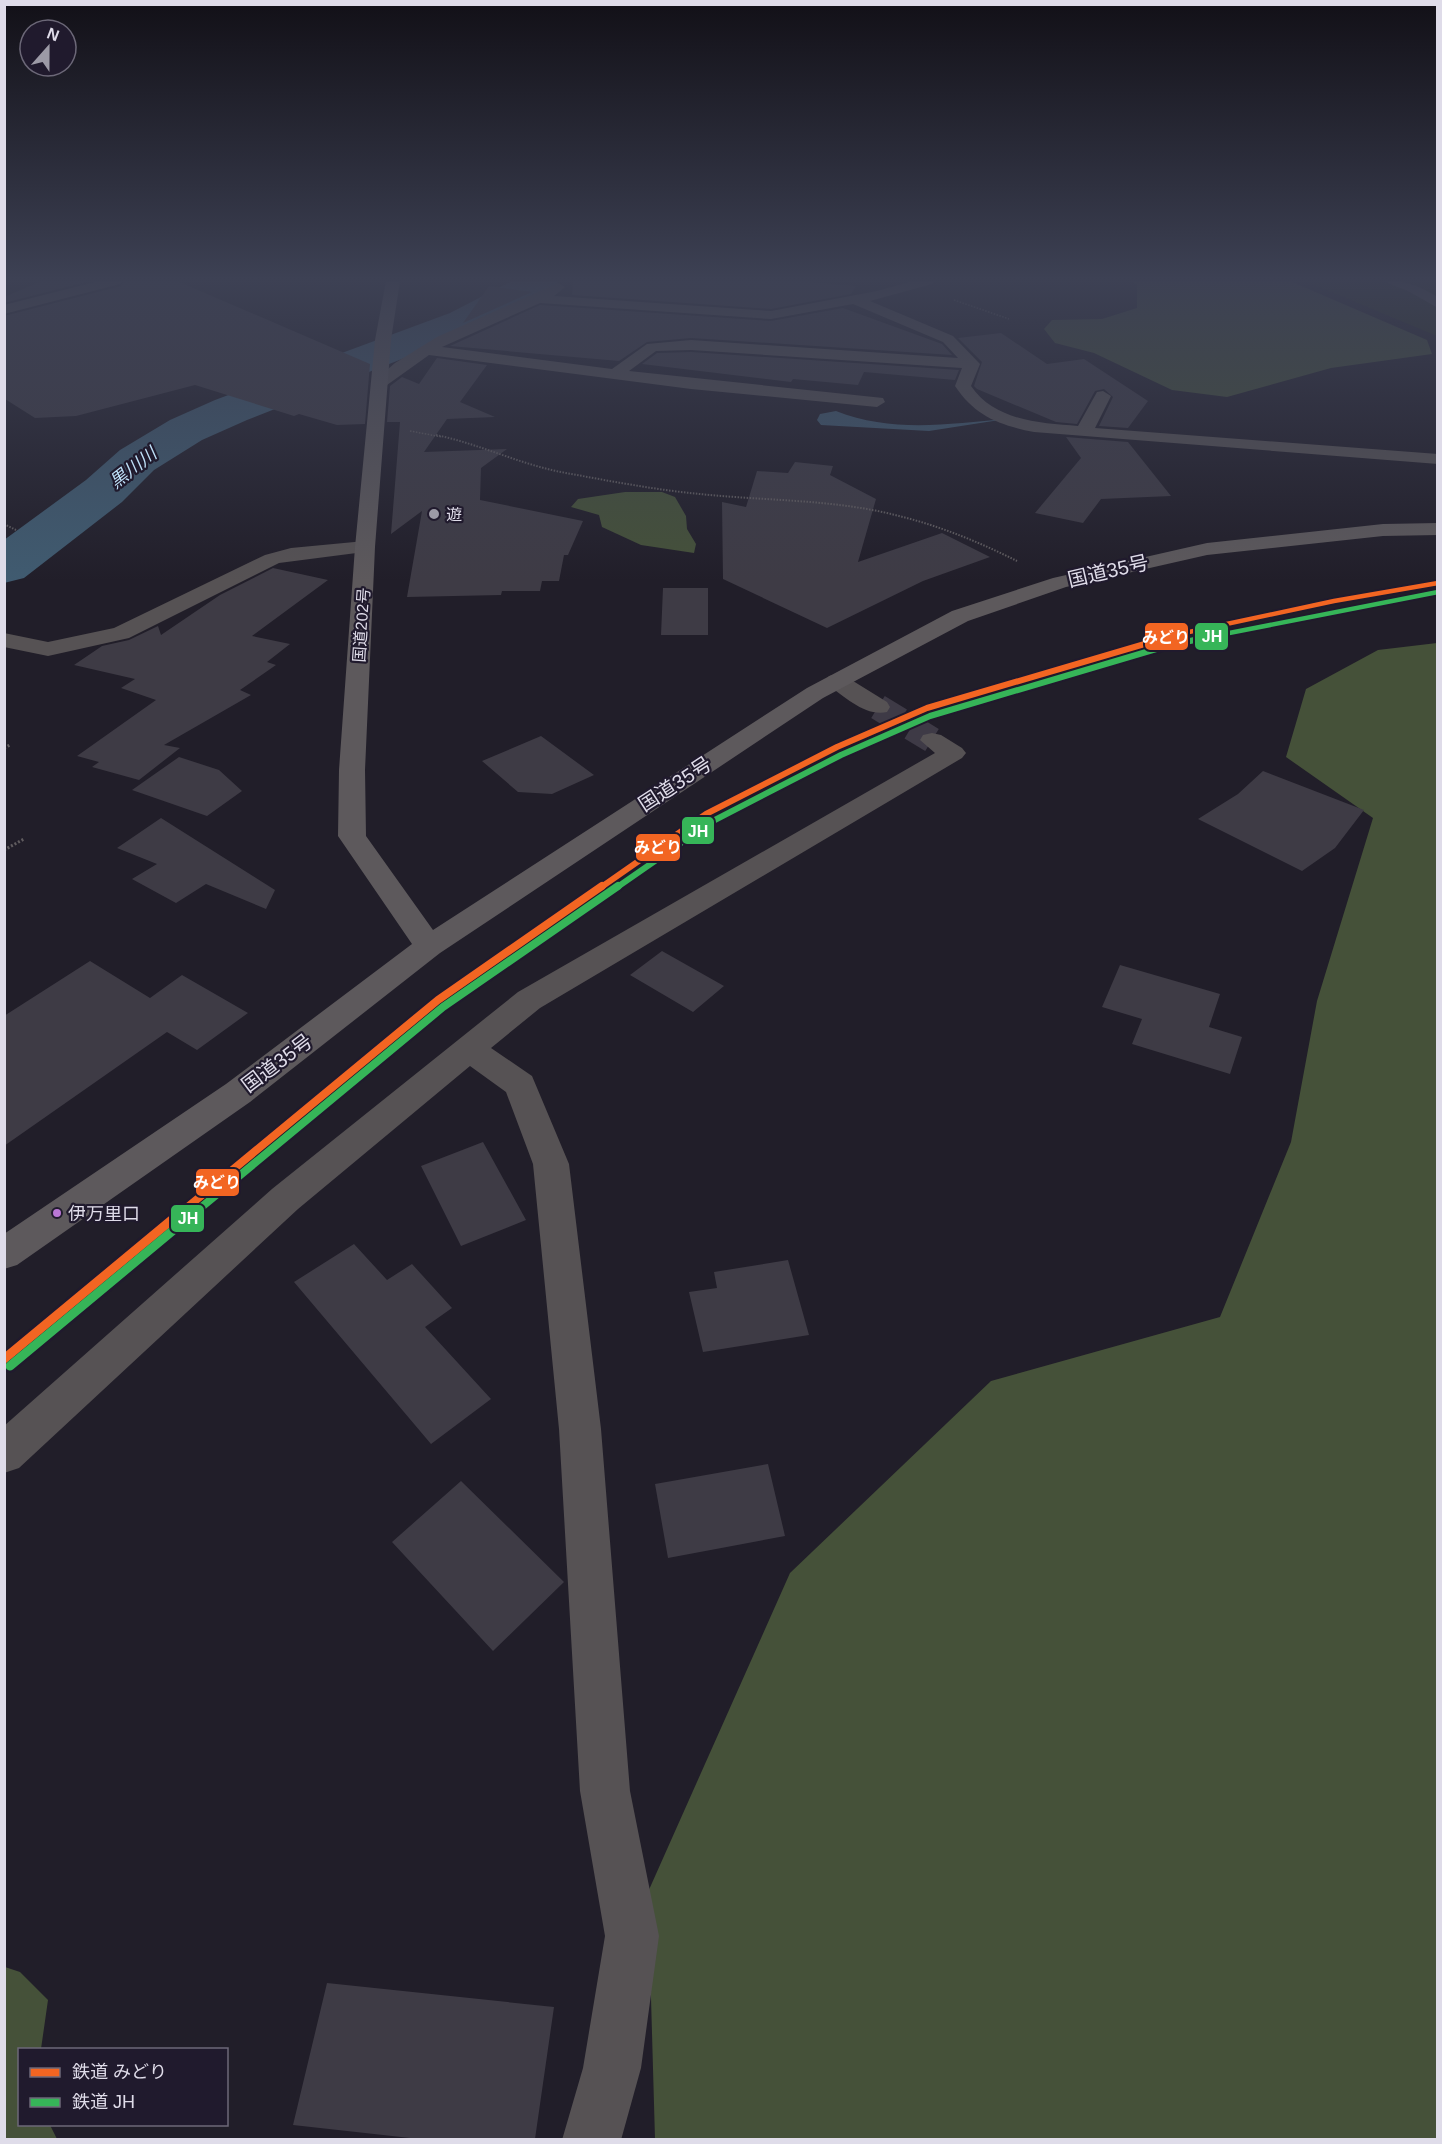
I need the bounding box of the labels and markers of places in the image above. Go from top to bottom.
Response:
place label: 遊 [446,506,462,523]
marker: 遊 [427,507,441,521]
place label: 伊万里口 [68,1204,140,1224]
marker: 伊万里口 [51,1207,63,1219]

